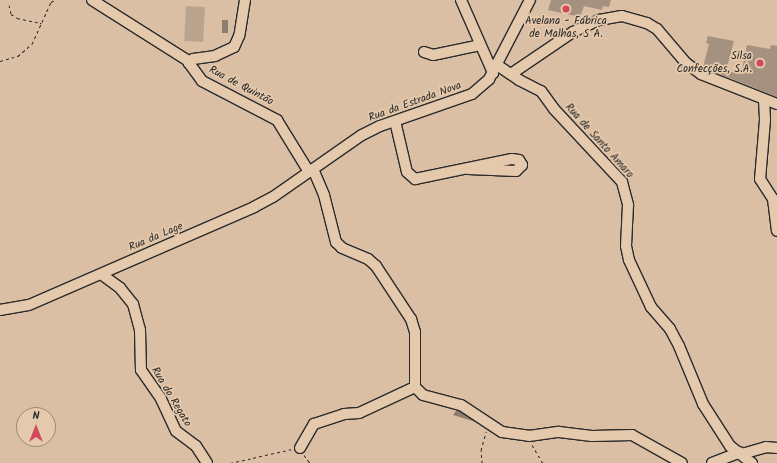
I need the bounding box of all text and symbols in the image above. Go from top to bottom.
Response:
marker: Avelana - Fábrica de Malhas, S A. [561,4,571,14]
place label: Avelana - Fábrica de Malhas, S A. [525,15,607,41]
place label: Silsa Confecções, S.A. [676,50,752,76]
marker: Silsa Confecções, S.A. [755,58,765,68]
street label: Rua de Quintão [206,63,276,109]
street label: Rua da Estrada Nova [367,79,463,125]
street label: Rua de Santo Amaro [562,101,636,181]
street label: Rua da Lage [127,220,185,254]
street label: Rua do Regato [148,365,194,429]
north arrow [16,407,56,447]
text: N [33,407,39,425]

